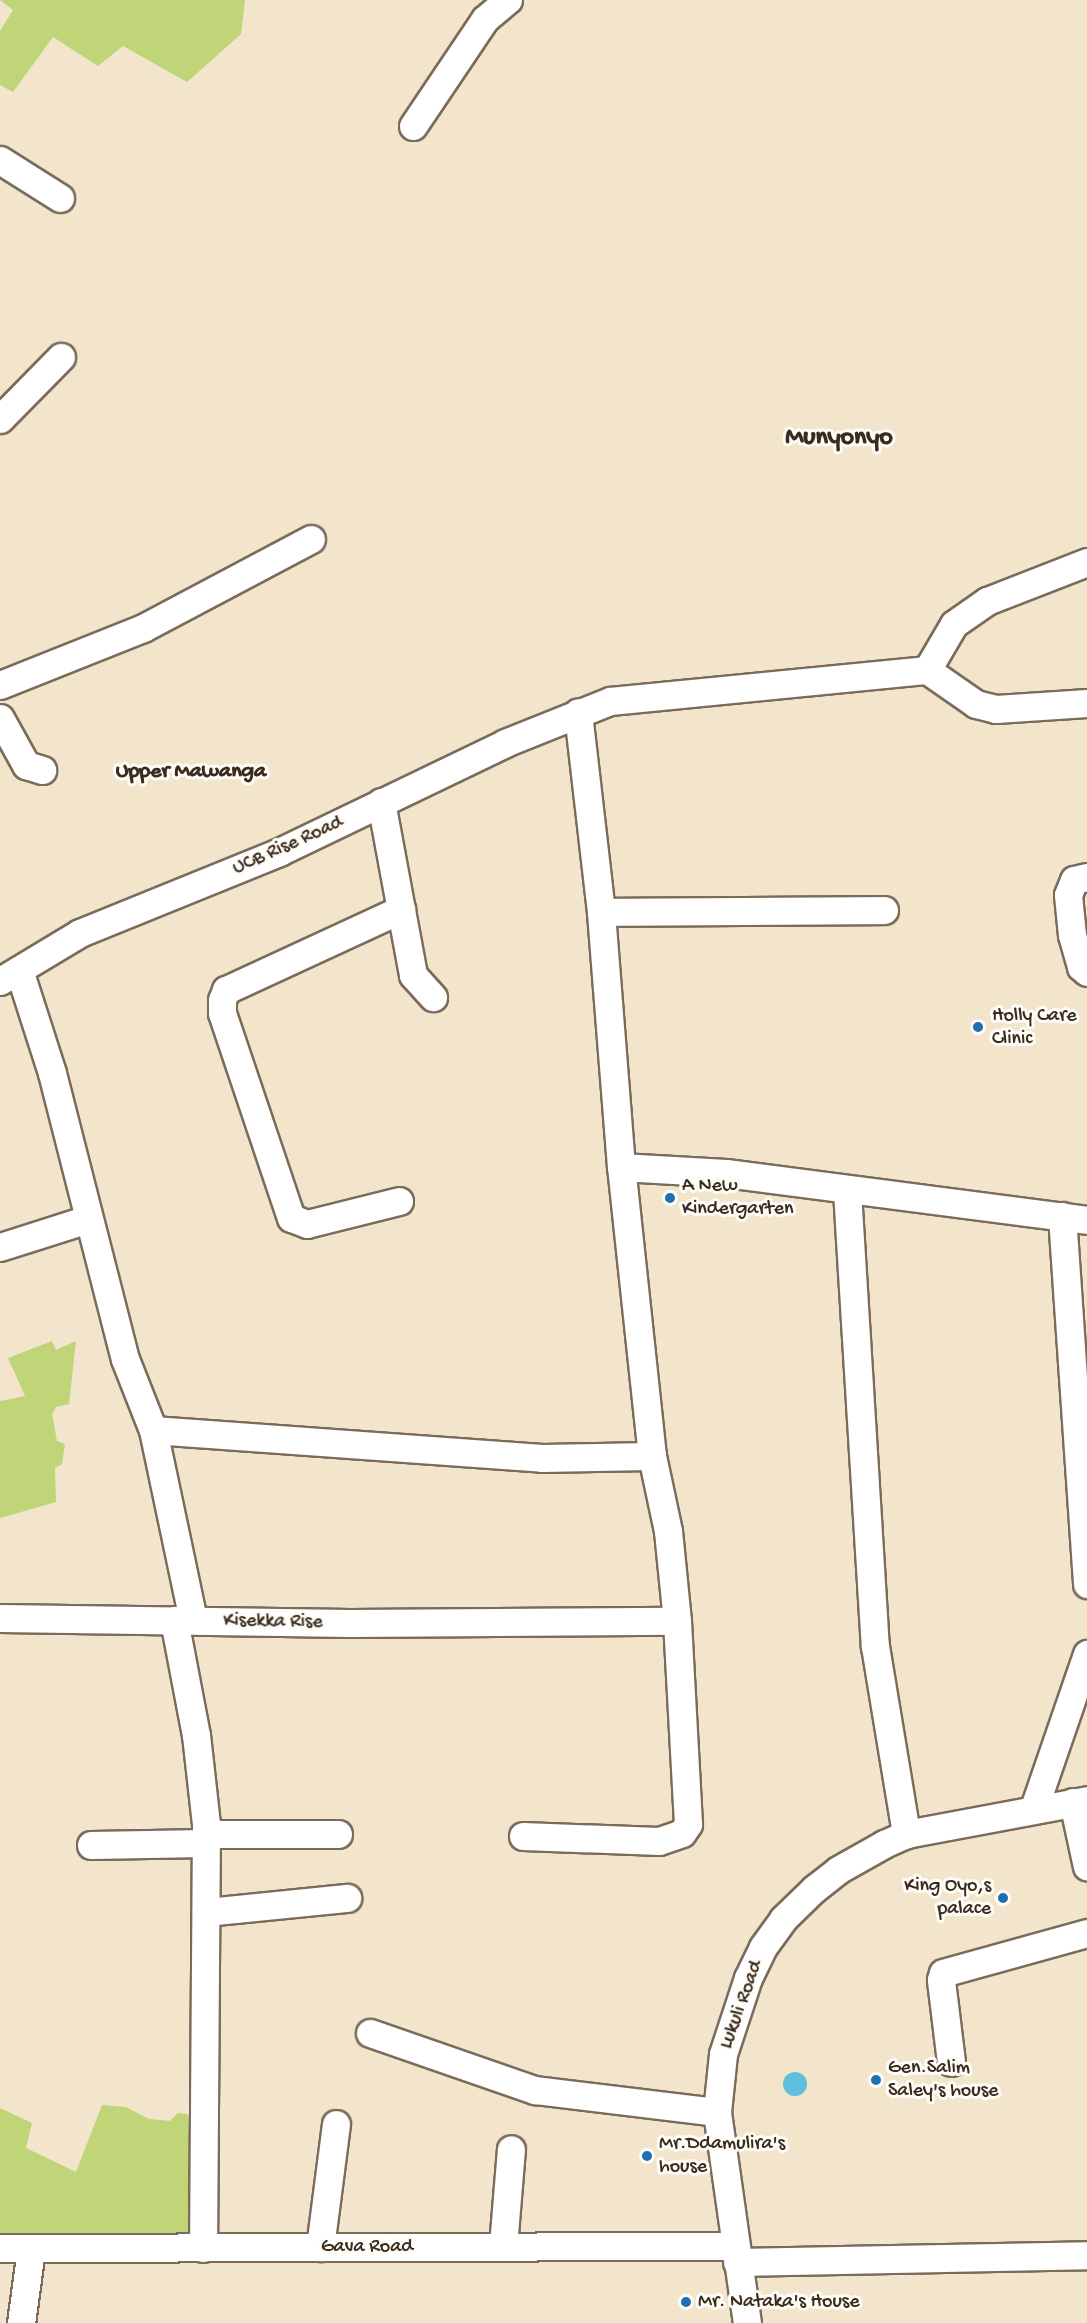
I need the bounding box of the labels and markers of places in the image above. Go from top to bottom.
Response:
place label: Holly Care Clinic [992,1004,1077,1051]
marker: Holly Care Clinic [969,1018,987,1036]
place label: A New Kindergarten [682,1174,794,1221]
marker: A New Kindergarten [663,1191,677,1205]
place label: King Oyo,s palace [904,1874,991,1921]
marker: King Oyo,s palace [996,1891,1010,1905]
place label: Gen.Salim Saley's house [888,2056,998,2103]
marker: Gen.Salim Saley's house [869,2073,883,2087]
place label: Mr.Ddamulira's house [659,2132,785,2179]
marker: Mr.Ddamulira's house [640,2149,654,2163]
place label: Mr. Nataka's House [698,2290,859,2314]
marker: Mr. Nataka's House [679,2295,693,2309]

